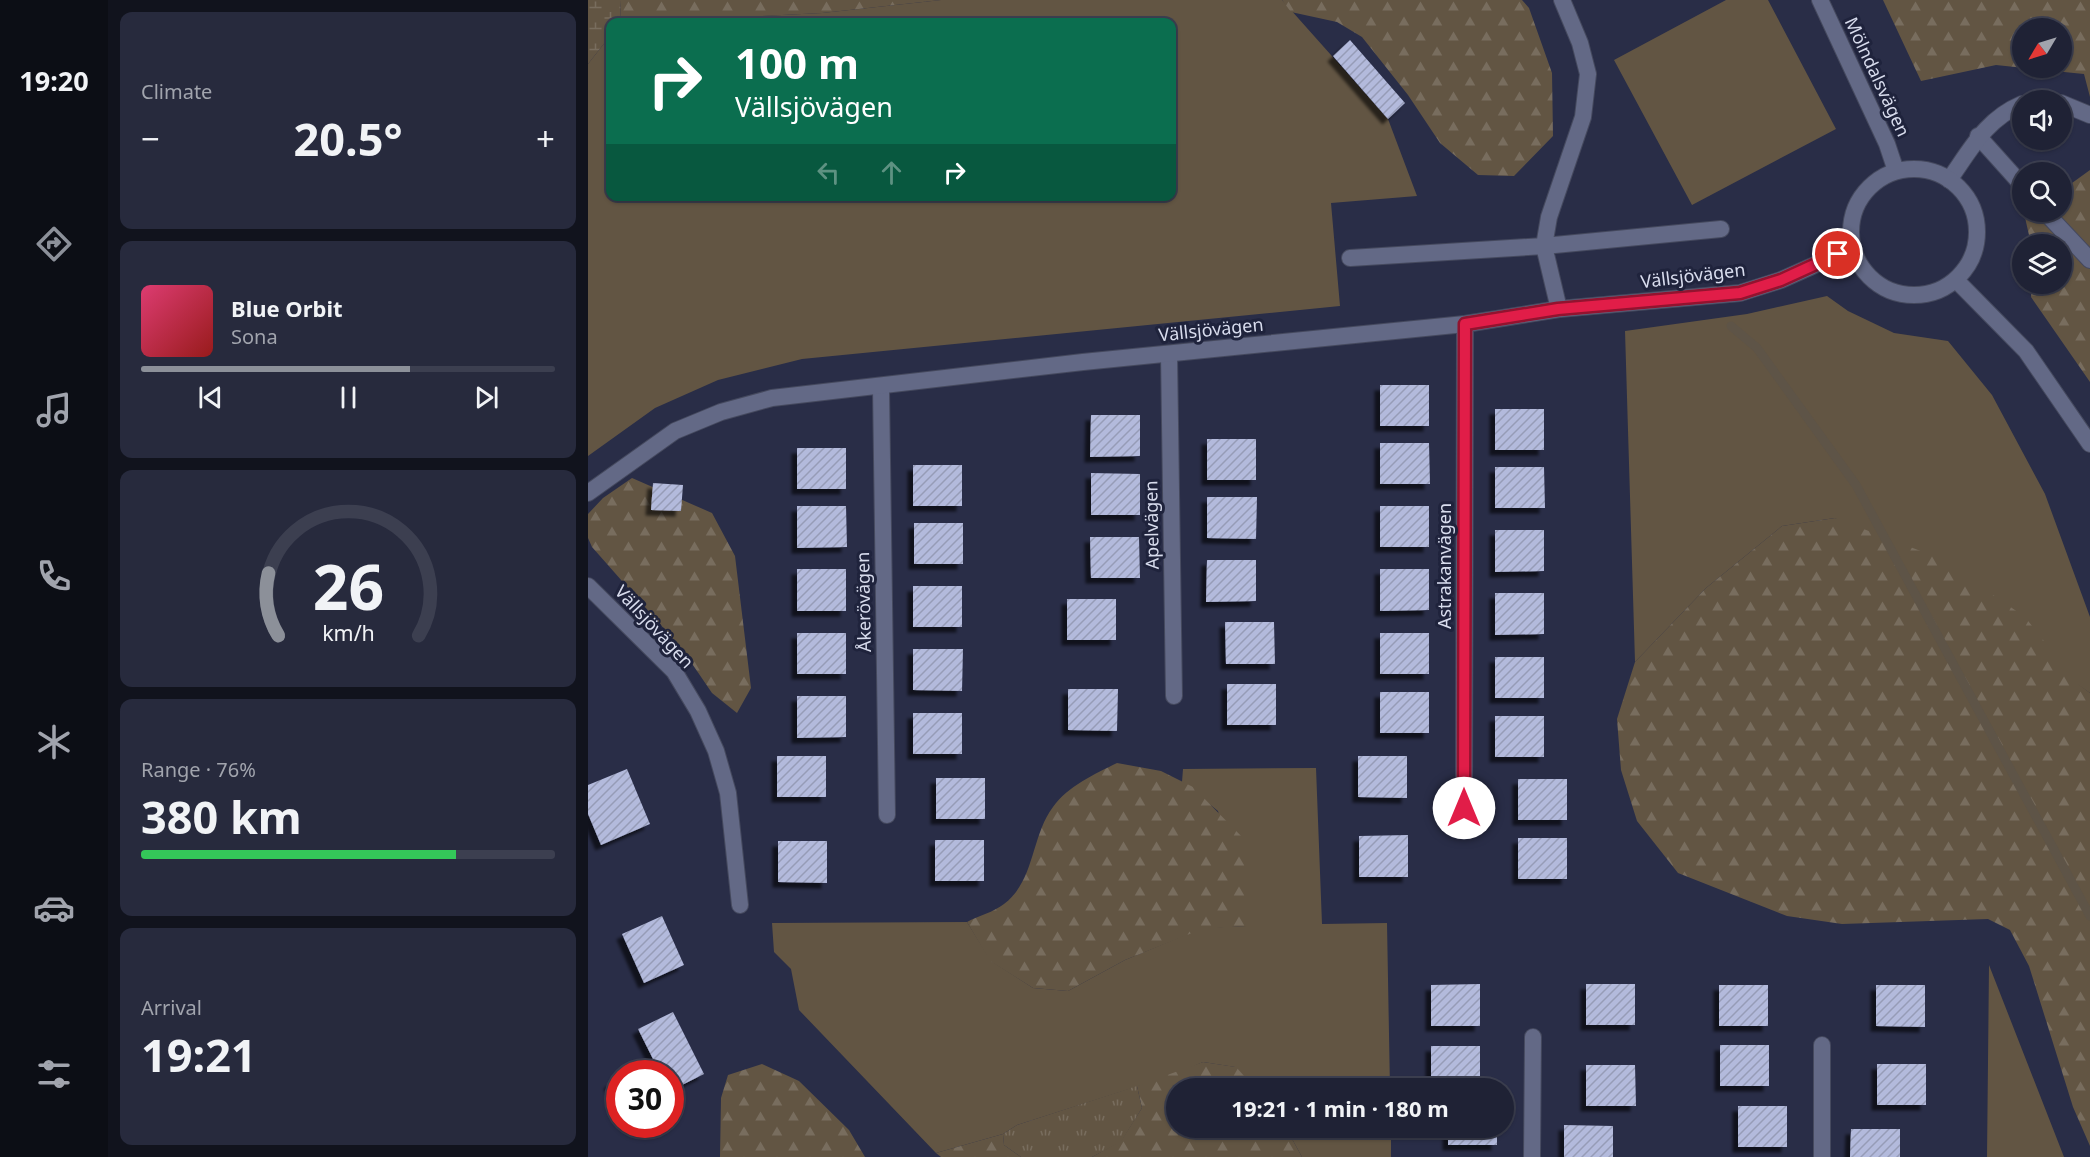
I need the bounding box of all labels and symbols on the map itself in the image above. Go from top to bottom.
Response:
street label: Mölndalsvägen [1840,13,1916,140]
north arrow [2012,18,2072,78]
pin [1812,228,1863,279]
street label: Vällsjövägen [1639,257,1747,293]
street label: Vällsjövägen [1157,312,1264,346]
street label: Apelvägen [1138,480,1164,570]
street label: Astrakanvägen [1432,503,1456,629]
street label: Åkerövägen [850,552,876,652]
street label: Vällsjövägen [610,580,699,673]
position arrow [1432,776,1496,840]
speed limit sign: 30 [606,1060,684,1138]

